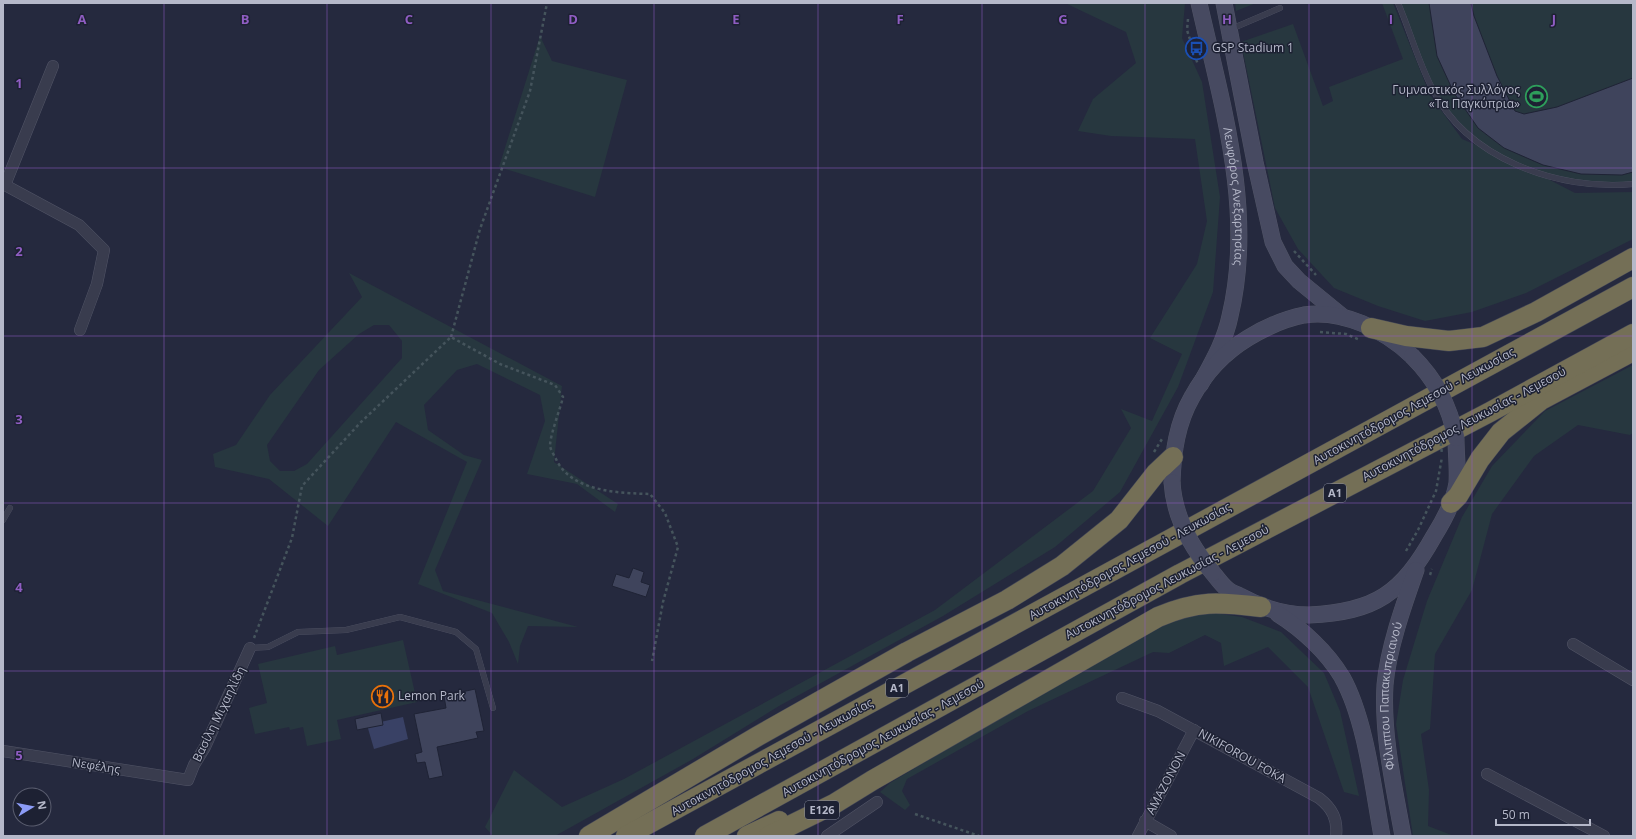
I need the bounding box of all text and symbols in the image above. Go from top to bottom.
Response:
text: A [78,10,87,28]
text: B [241,10,250,28]
text: C [405,10,413,28]
text: D [568,10,578,28]
text: E [732,10,740,28]
text: F [896,10,904,28]
text: G [1058,10,1068,28]
text: H [1222,10,1232,28]
text: I [1389,10,1393,28]
text: J [1551,10,1556,28]
bus stop icon: GSP Stadium 1 [1184,35,1210,61]
place label: GSP Stadium 1 [1212,39,1294,56]
text: 1 [15,74,23,92]
place label: Γυμναστικός Συλλόγος «Τα Παγκύπρια» [1392,81,1520,112]
sports icon: Γυμναστικός Συλλόγος «Τα Παγκύπρια» [1523,84,1549,110]
street label: Λεωφόρος Ανεξαρτησίας [1219,126,1248,266]
text: 2 [15,242,23,260]
street label: Αυτοκινητόδρομος Λεμεσού - Λευκωσίας [1310,343,1518,468]
street label: Αυτοκινητόδρομος Λευκωσίας - Λεμεσού [1359,362,1569,485]
text: 3 [15,410,23,428]
road number: A1 [1324,484,1346,502]
street label: Αυτοκινητόδρομος Λεμεσού - Λευκωσίας [1026,498,1234,623]
street label: Αυτοκινητόδρομος Λευκωσίας - Λεμεσού [1062,520,1272,643]
text: 4 [15,578,23,596]
street label: Φίλιππου Παπακυπριανού [1376,620,1406,771]
street label: Βασίλη Μιχαηλίδη [188,663,249,764]
street label: Αυτοκινητόδρομος Λευκωσίας - Λεμεσού [779,675,987,800]
road number: A1 [886,679,908,697]
restaurant icon: Lemon Park [369,683,395,709]
place label: Lemon Park [398,687,466,704]
street label: Αυτοκινητόδρομος Λεμεσού - Λευκωσίας [668,694,876,819]
street label: NIKIFOROU FOKA [1195,724,1289,787]
text: 5 [15,746,23,764]
street label: AMAZONON [1142,748,1189,817]
street label: Νεφέλης [71,753,122,778]
north arrow [12,787,52,827]
text: N [34,799,51,811]
road number: E126 [805,801,839,819]
scale bar [1496,801,1590,827]
text: 50 m [1502,806,1530,823]

